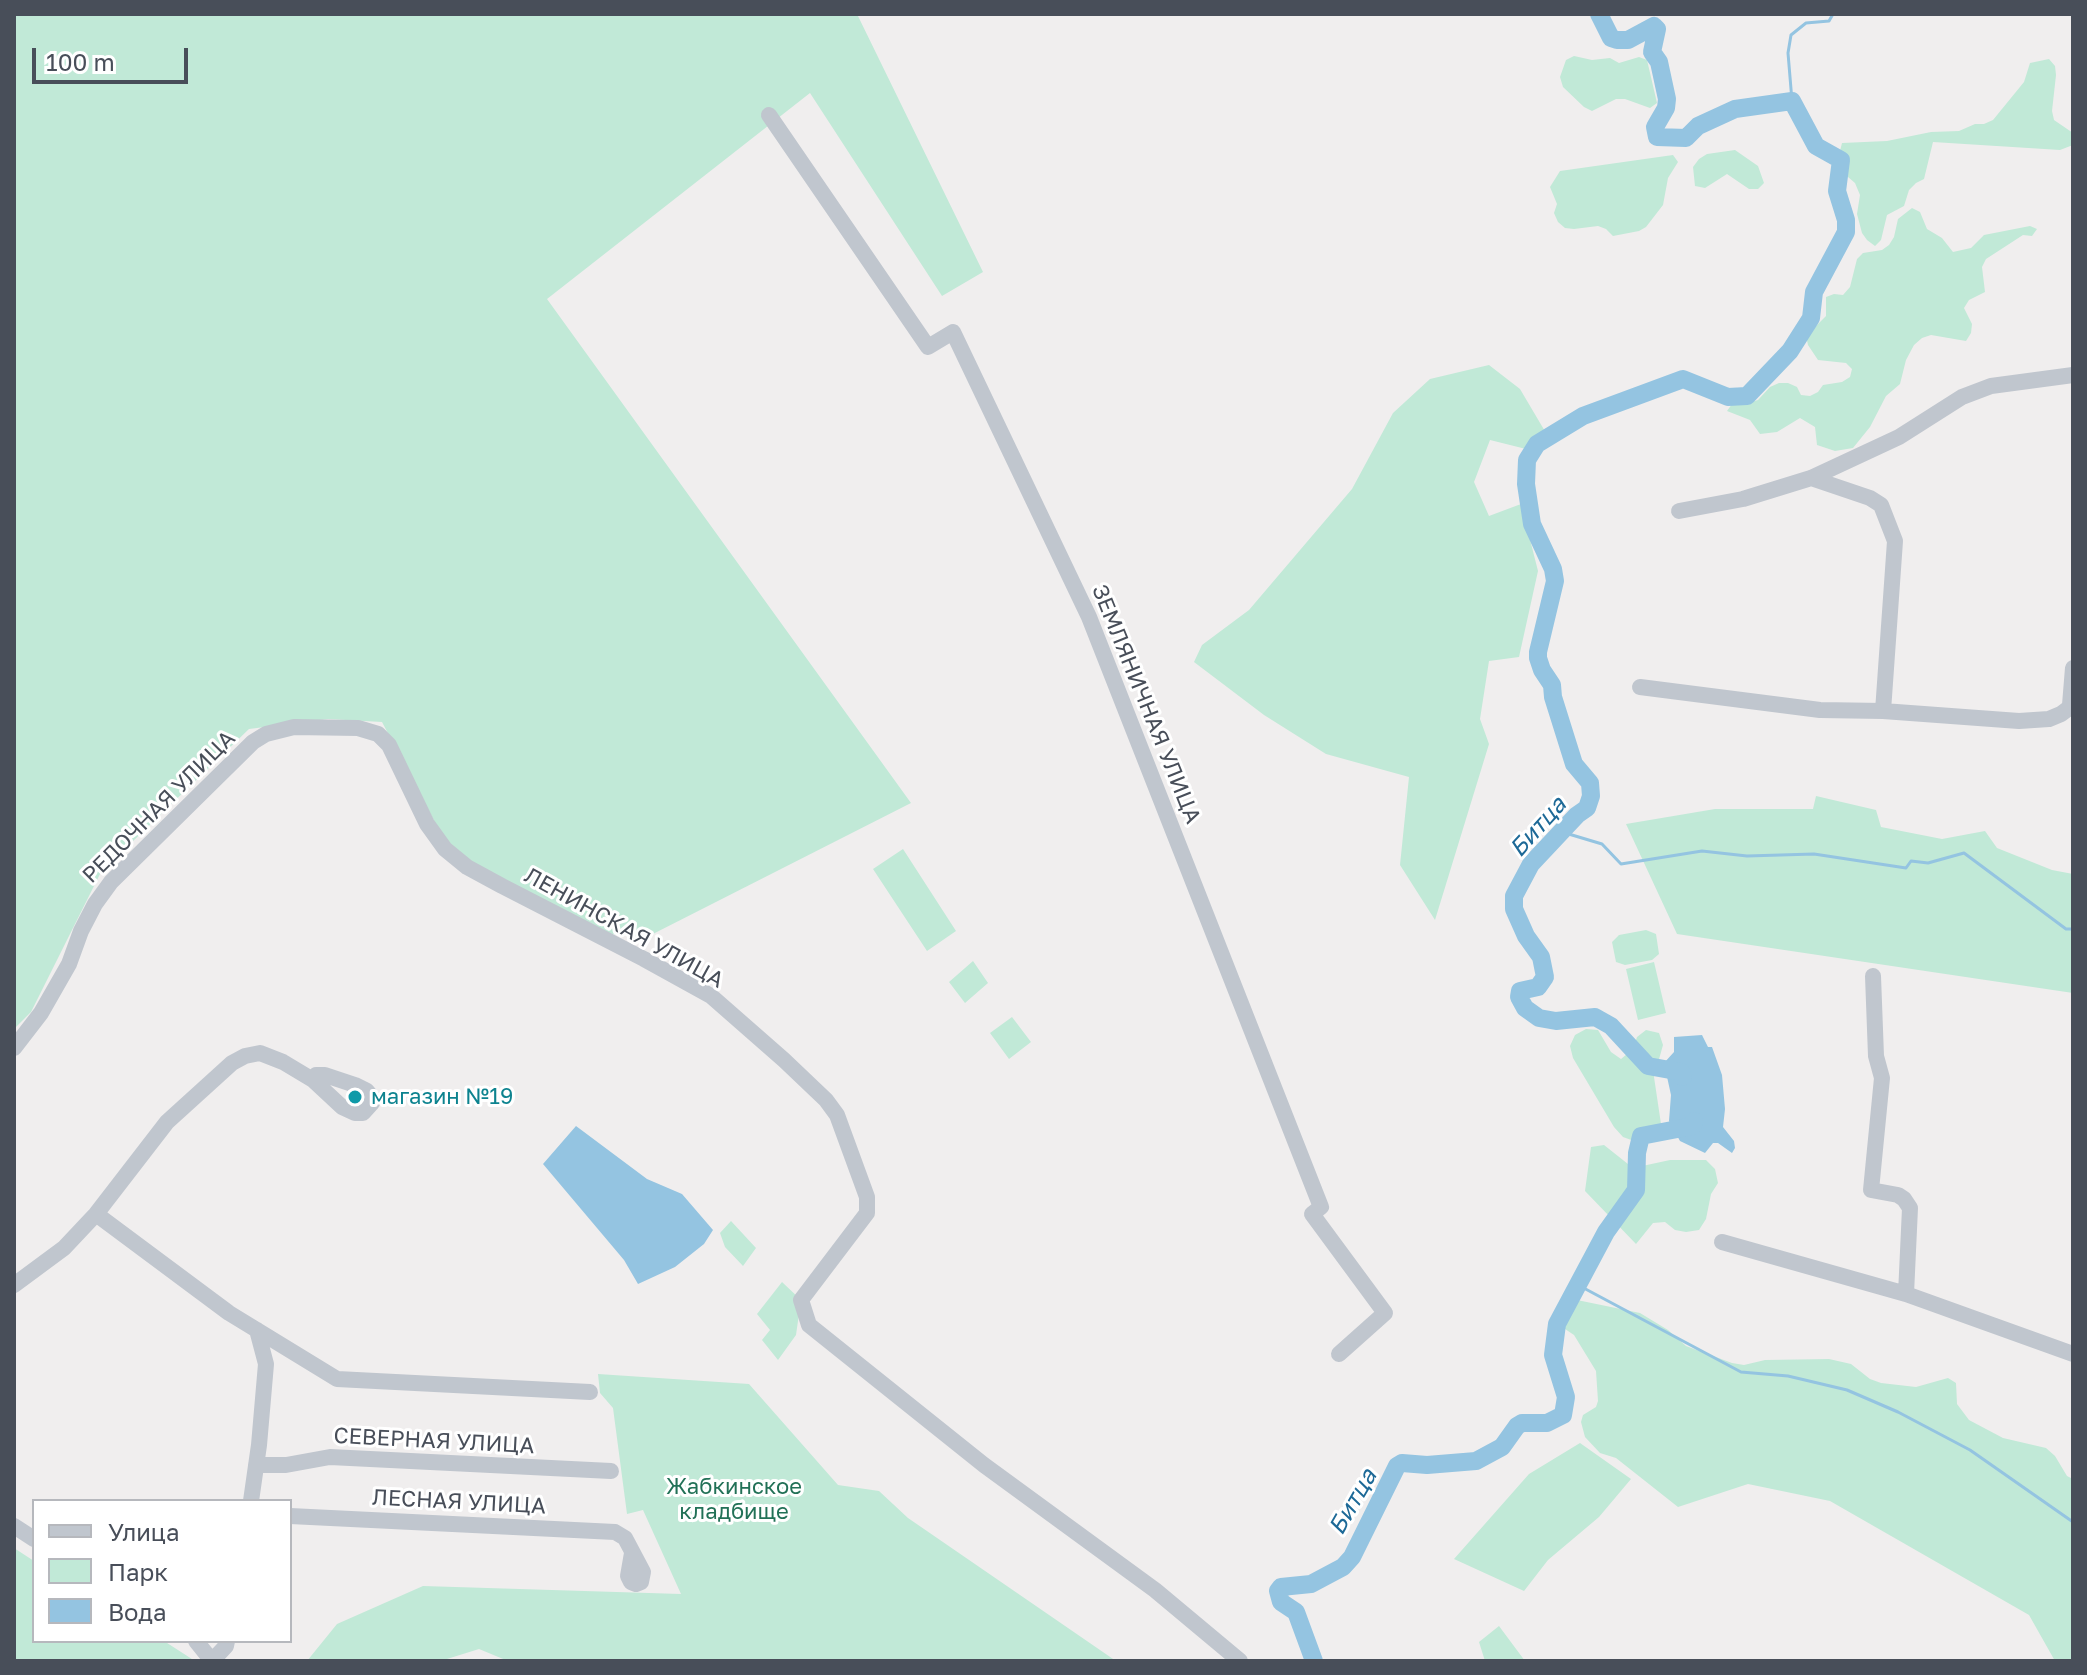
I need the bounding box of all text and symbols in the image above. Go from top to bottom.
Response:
scale bar [36,32,192,82]
text: 100 m [46,47,115,76]
street label: ЗЕМЛЯНИЧНАЯ УЛИЦА [1086,581,1206,827]
street label: РЕДОЧНАЯ УЛИЦА [77,725,241,889]
water label: Битца [1504,791,1572,863]
street label: ЛЕНИНСКАЯ УЛИЦА [520,862,728,994]
place label: магазин №19 [371,1084,513,1110]
marker: магазин №19 [346,1088,364,1106]
street label: СЕВЕРНАЯ УЛИЦА [333,1423,535,1459]
water label: Битца [1323,1464,1383,1540]
park label: Жабкинское кладбище [666,1474,802,1526]
street label: ЛЕСНАЯ УЛИЦА [371,1484,547,1520]
legend [32,1499,292,1643]
text: Улица [108,1517,180,1546]
text: Парк [108,1557,168,1586]
text: Вода [108,1597,167,1626]

